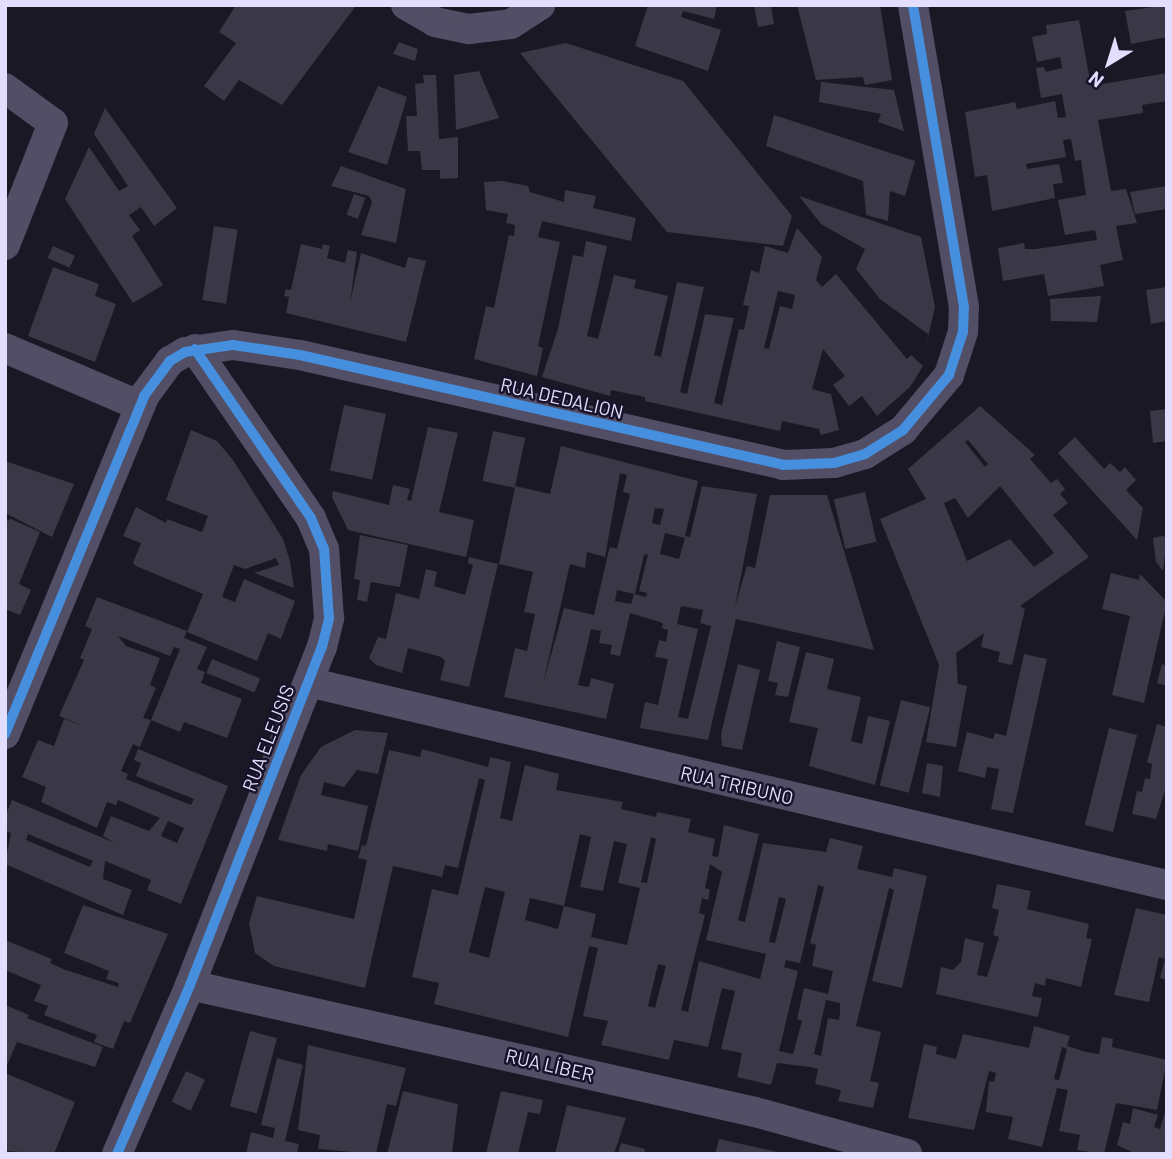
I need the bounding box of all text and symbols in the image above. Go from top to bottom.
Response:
north arrow [1074,28,1144,98]
text: N [1084,67,1108,93]
street label: RUA DEDALION [498,373,626,423]
street label: RUA ELEUSIS [237,681,299,795]
street label: RUA TRIBUNO [678,761,796,809]
street label: RUA LÍBER [504,1044,596,1086]

